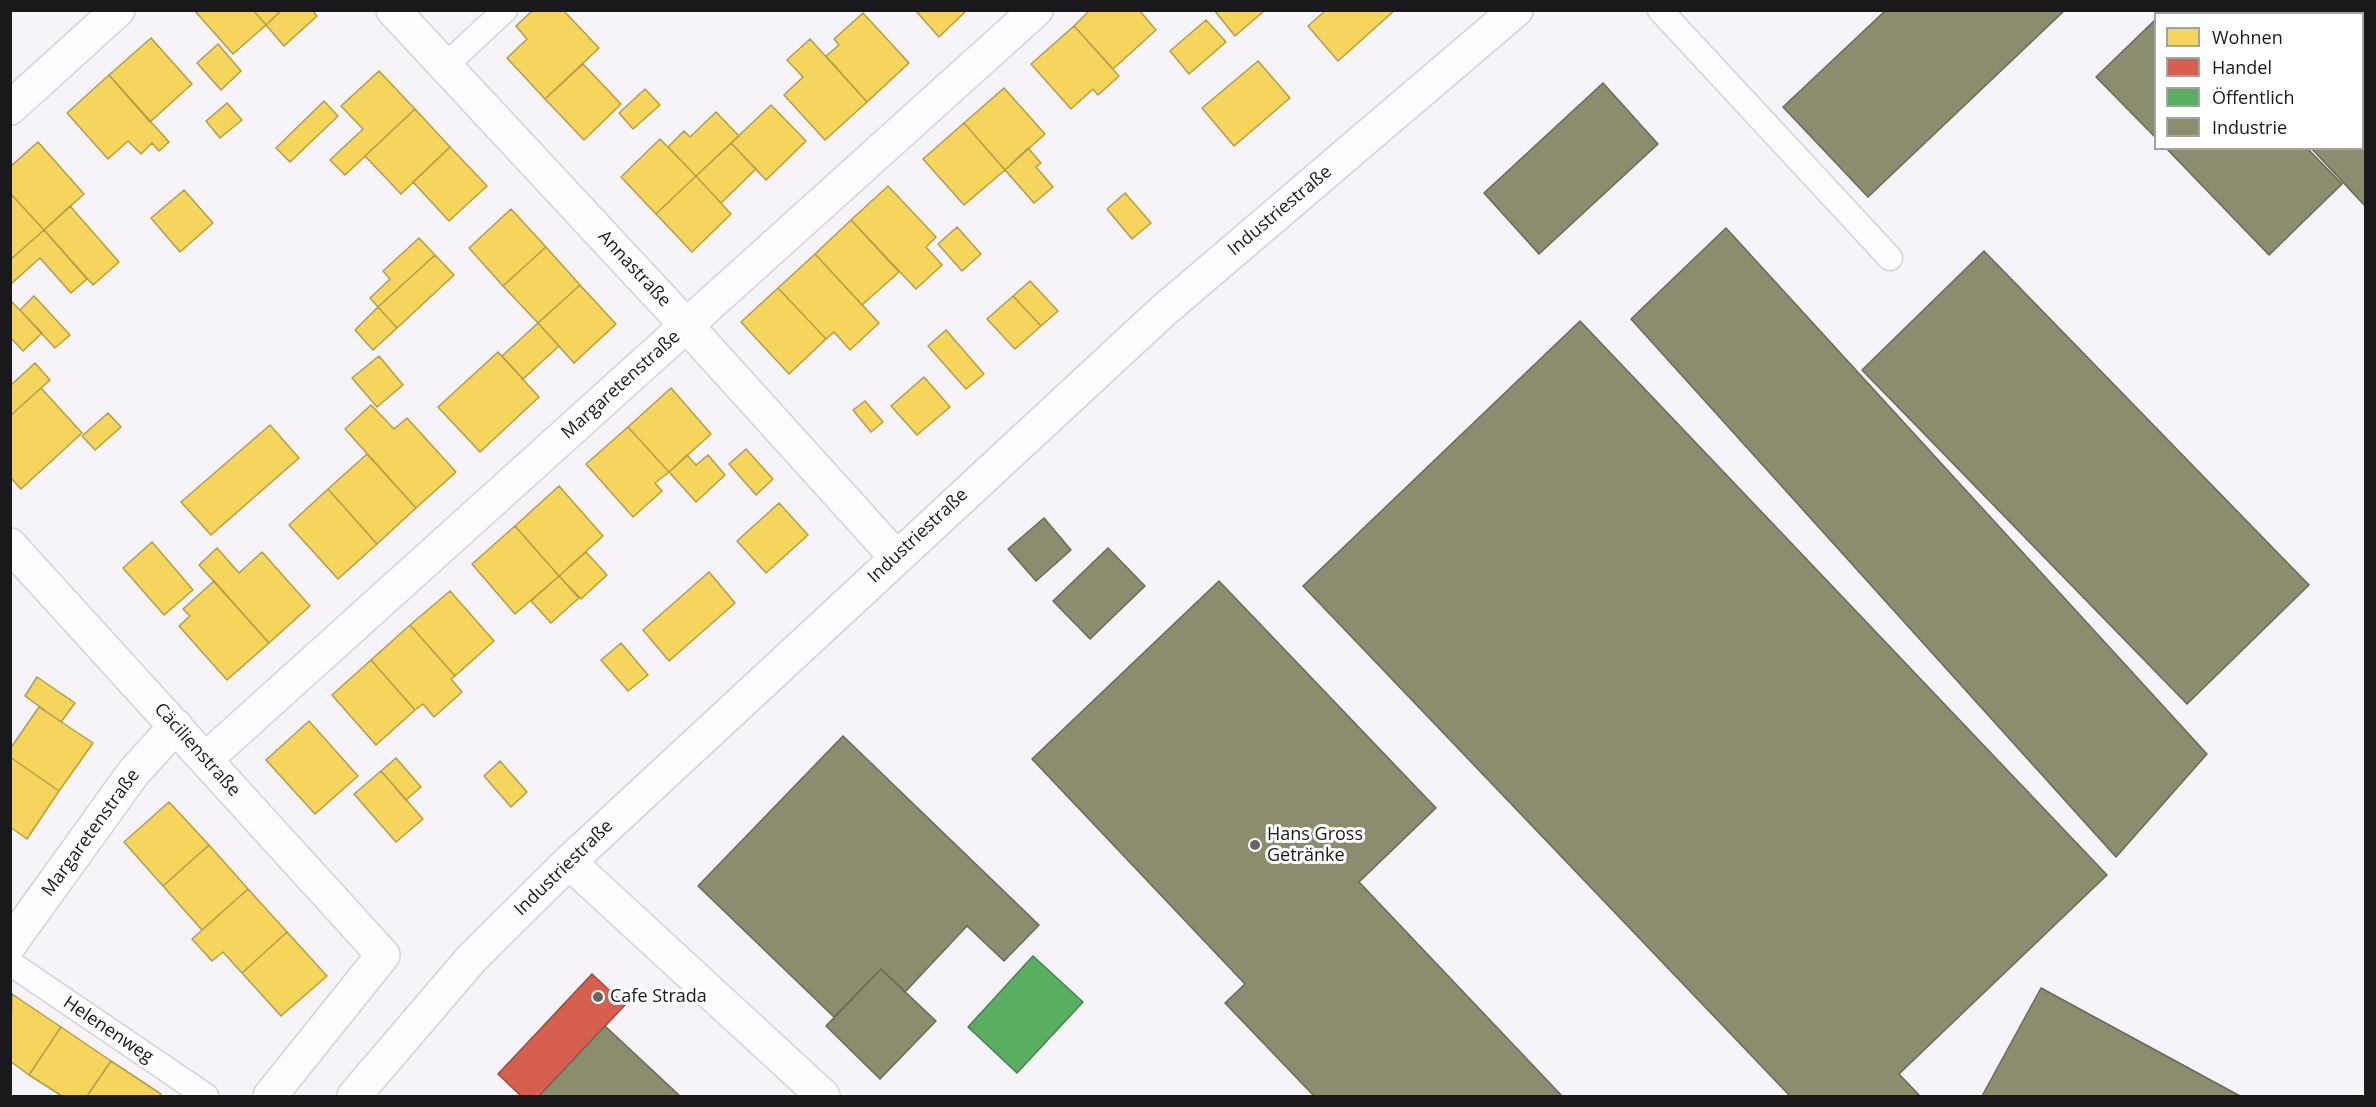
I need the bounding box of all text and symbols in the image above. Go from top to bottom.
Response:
legend [2154,12,2364,150]
text: Wohnen [2212,25,2283,49]
text: Handel [2212,55,2272,79]
text: Öffentlich [2212,85,2294,109]
text: Industrie [2212,115,2287,139]
street label: Industriestraße [1224,161,1336,261]
street label: Annastraße [593,226,675,312]
street label: Margaretenstraße [557,326,685,444]
street label: Industriestraße [864,484,972,588]
street label: Cäcilienstraße [149,699,245,801]
street label: Margaretenstraße [38,765,144,901]
street label: Industriestraße [510,815,618,921]
place label: Hans Gross Getränke [1267,824,1363,866]
marker: Hans Gross Getränke [1248,838,1262,852]
place label: Cafe Strada [610,986,707,1008]
marker: Cafe Strada [591,990,605,1004]
street label: Helenenweg [59,992,157,1068]

